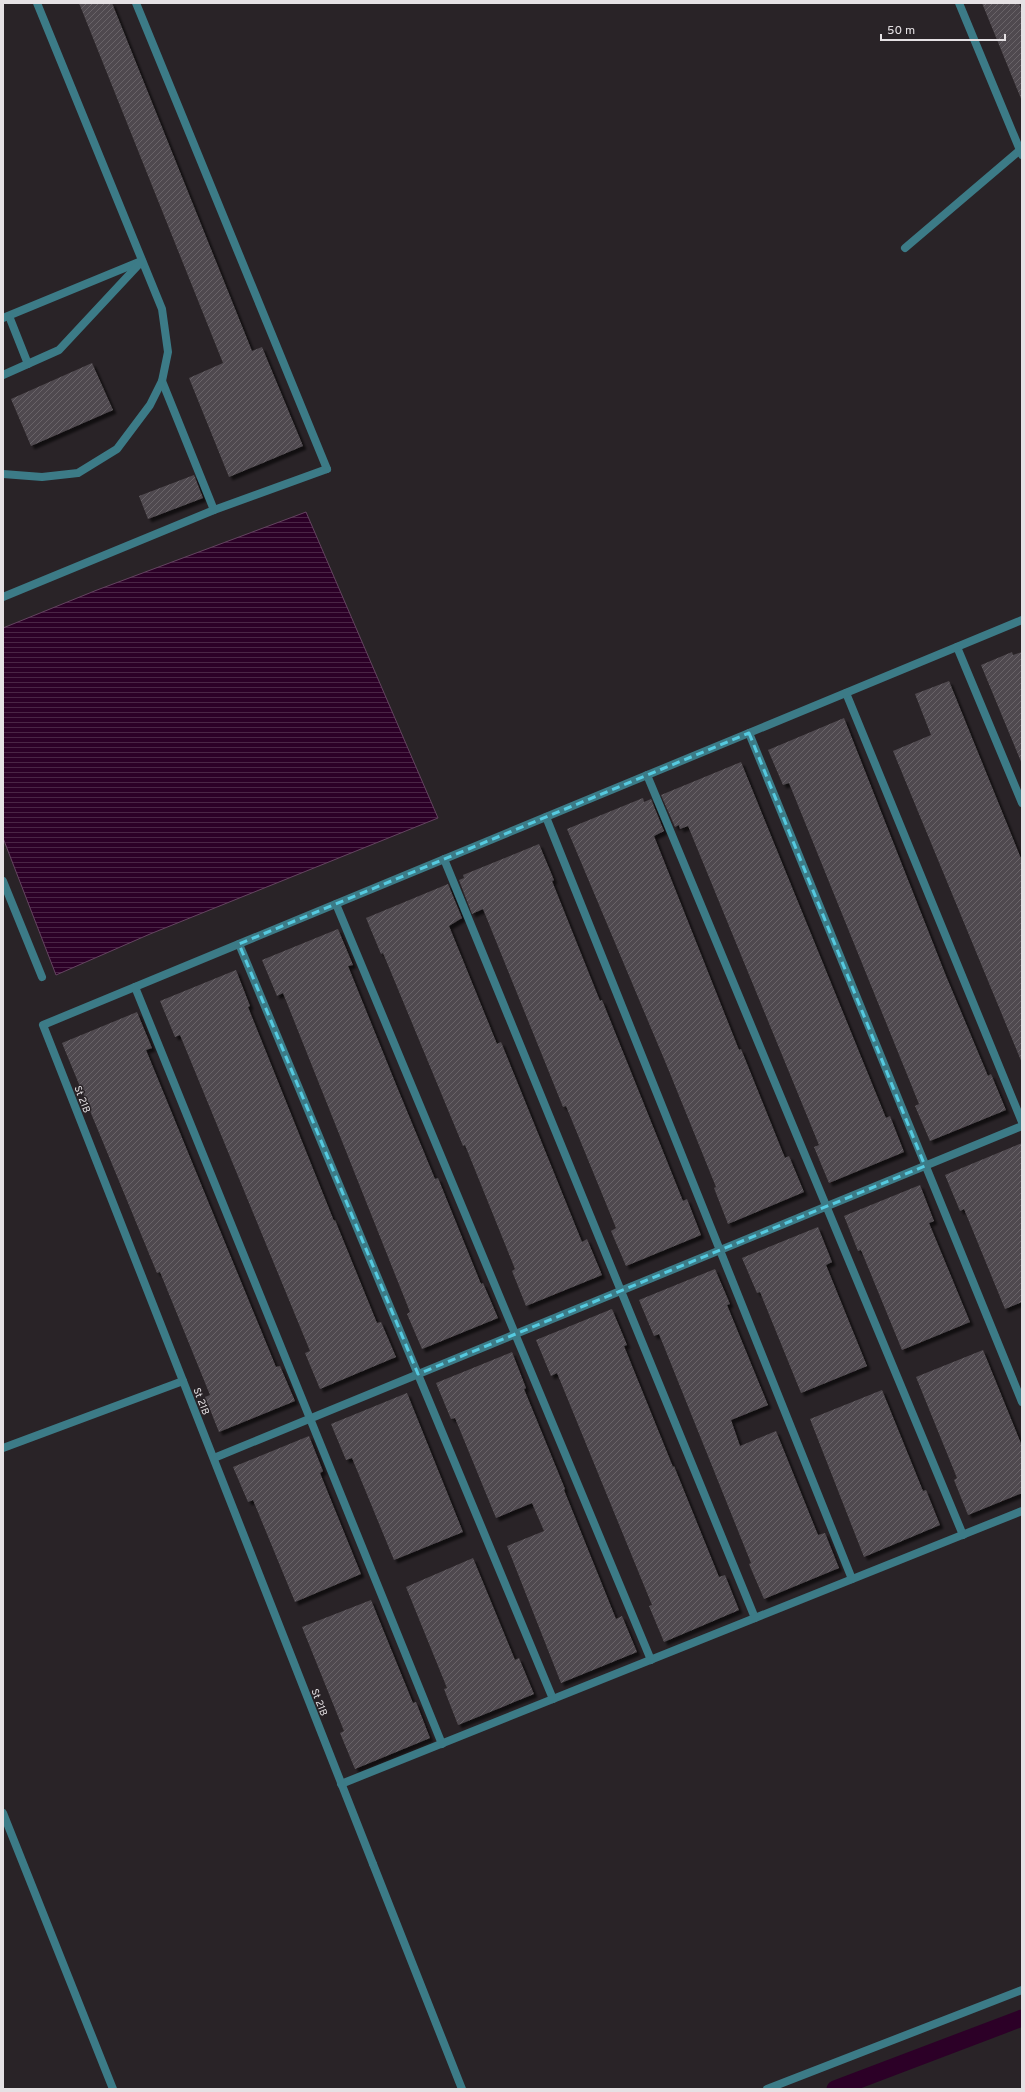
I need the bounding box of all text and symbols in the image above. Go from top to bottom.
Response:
scale bar [881,16,1005,42]
text: 50 m [887,23,915,39]
street label: St 21B [70,1084,93,1115]
street label: St 21B [189,1386,212,1417]
street label: St 21B [307,1687,330,1718]

